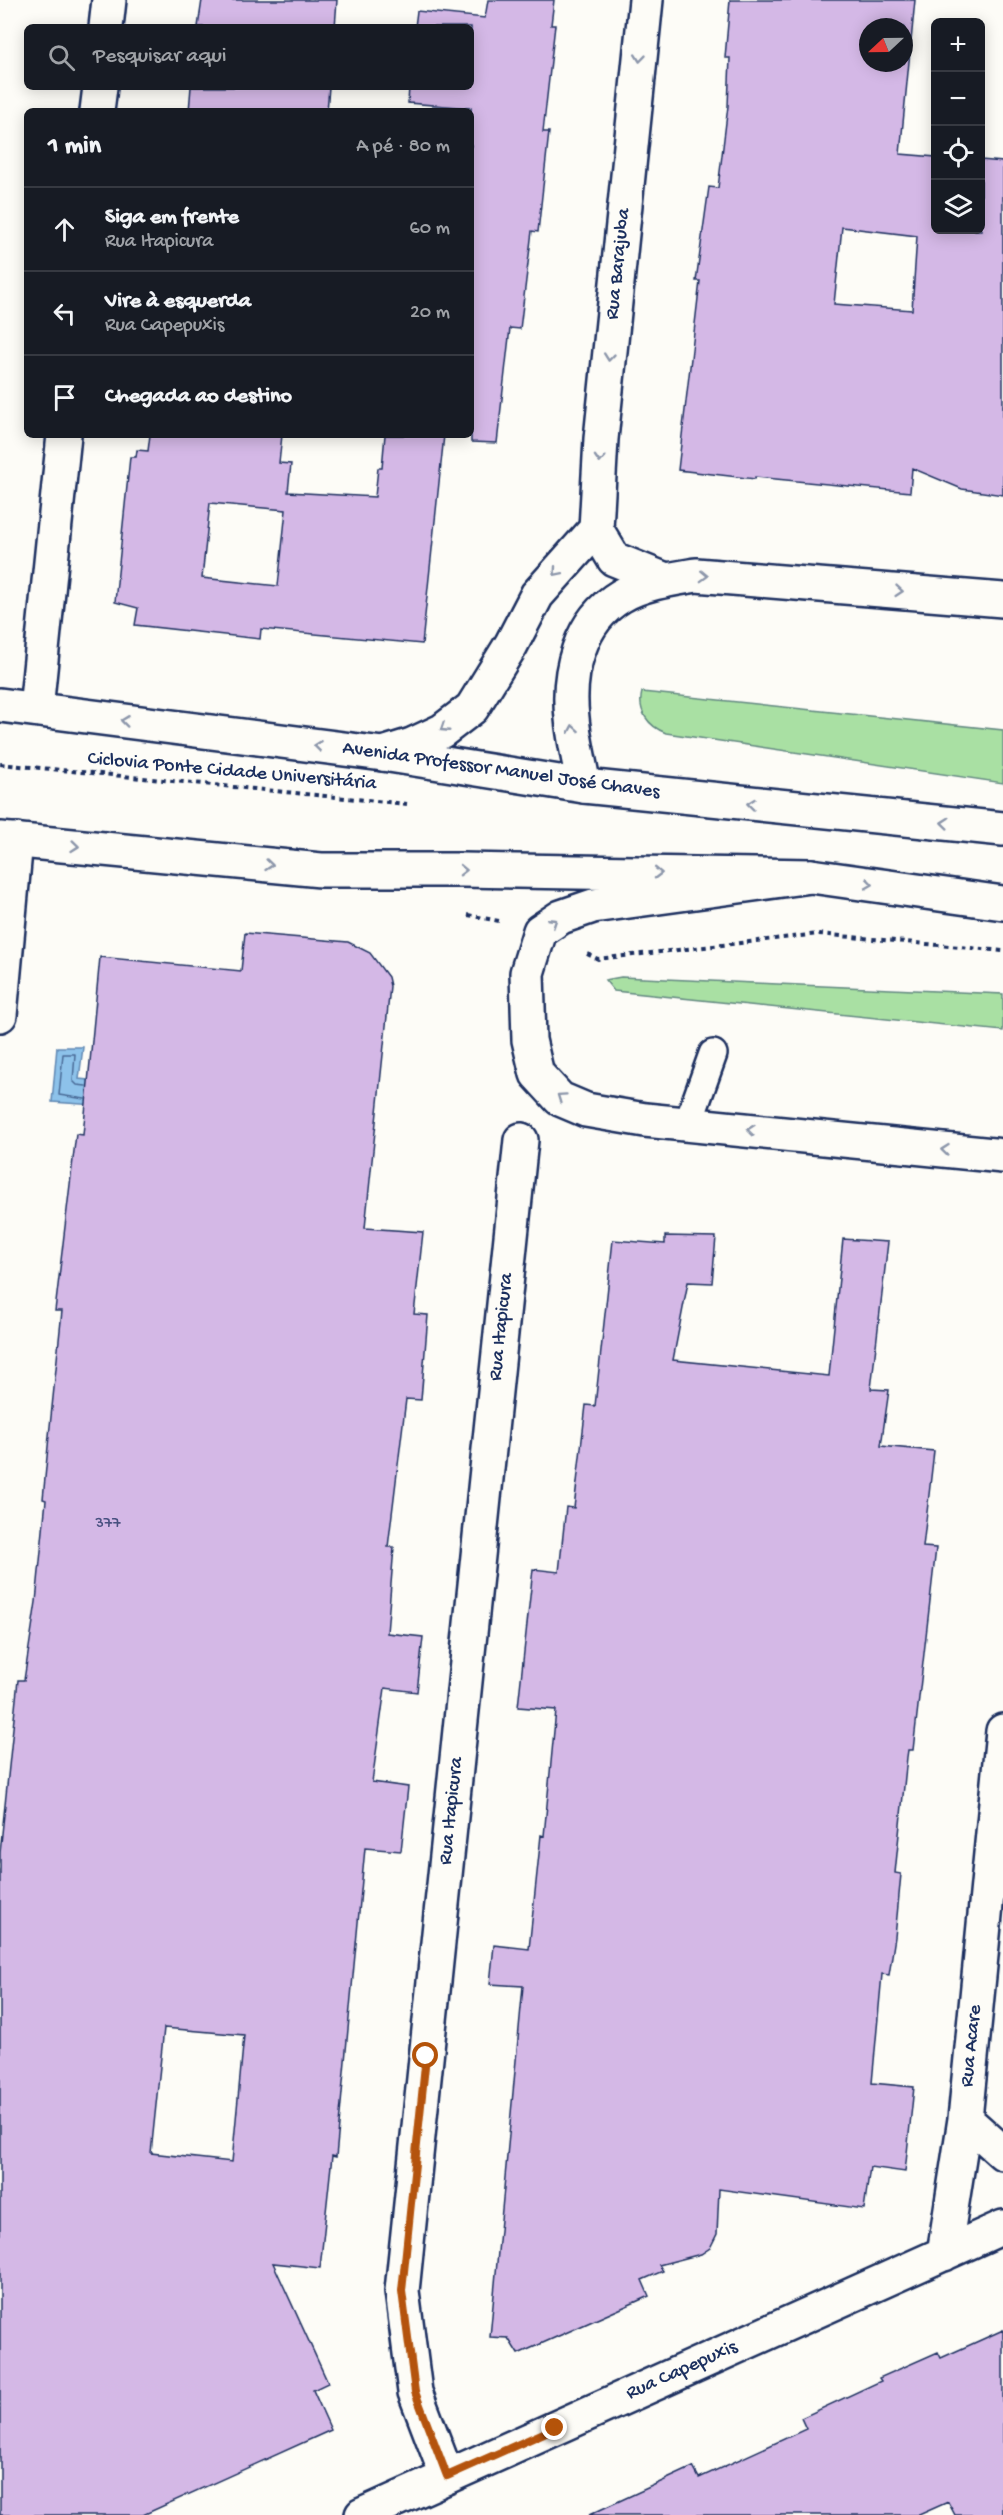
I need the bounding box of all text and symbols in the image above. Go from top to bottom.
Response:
north arrow [859,18,913,72]
map controls [931,18,985,234]
button: + [931,18,985,72]
search box [24,24,474,90]
icon: search [45,41,78,74]
text: Pesquisar aqui [93,44,227,70]
one-way arrow [634,54,647,63]
button: − [931,72,985,126]
button: locate [931,126,985,180]
text: 1 min [48,132,101,163]
text: A pé · 80 m [356,136,450,159]
button: layers [931,180,985,234]
text: Siga em frente [105,205,239,231]
street label: Rua Barajuba [602,206,636,321]
icon: ahead [48,213,81,246]
text: 60 m [410,218,450,241]
text: Rua Itapicura [105,231,213,254]
text: Vire à esquerda [105,289,251,315]
icon: left [48,297,81,330]
text: 20 m [410,302,450,325]
text: Rua Capepuxis [105,315,224,338]
one-way arrow [604,352,616,361]
icon: arrive [48,381,81,414]
text: Chegada ao destino [105,384,292,410]
one-way arrow [593,454,606,463]
one-way arrow [553,565,564,576]
one-way arrow [700,570,709,582]
one-way arrow [894,584,903,597]
one-way arrow [120,715,130,727]
one-way arrow [440,721,451,732]
one-way arrow [568,724,580,733]
street label: Avenida Professor Manuel José Chaves [341,737,662,805]
one-way arrow [314,740,323,753]
street label: Ciclovia Ponte Cidade Universitária [87,748,378,796]
one-way arrow [746,798,755,810]
one-way arrow [940,817,949,830]
one-way arrow [70,839,79,852]
one-way arrow [264,858,273,871]
one-way arrow [459,864,468,876]
one-way arrow [654,867,663,880]
one-way arrow [864,878,874,890]
one-way arrow [546,918,557,929]
one-way arrow [556,1093,567,1104]
one-way arrow [746,1124,755,1137]
one-way arrow [940,1144,949,1157]
street label: Rua Itapicura [485,1271,519,1382]
house number: 377 [95,1515,121,1534]
street label: Rua Itapicura [435,1755,469,1866]
street label: Rua Acare [956,2003,988,2088]
route start [412,2042,438,2068]
street label: Rua Capepuxis [623,2336,742,2406]
route end [541,2414,567,2440]

